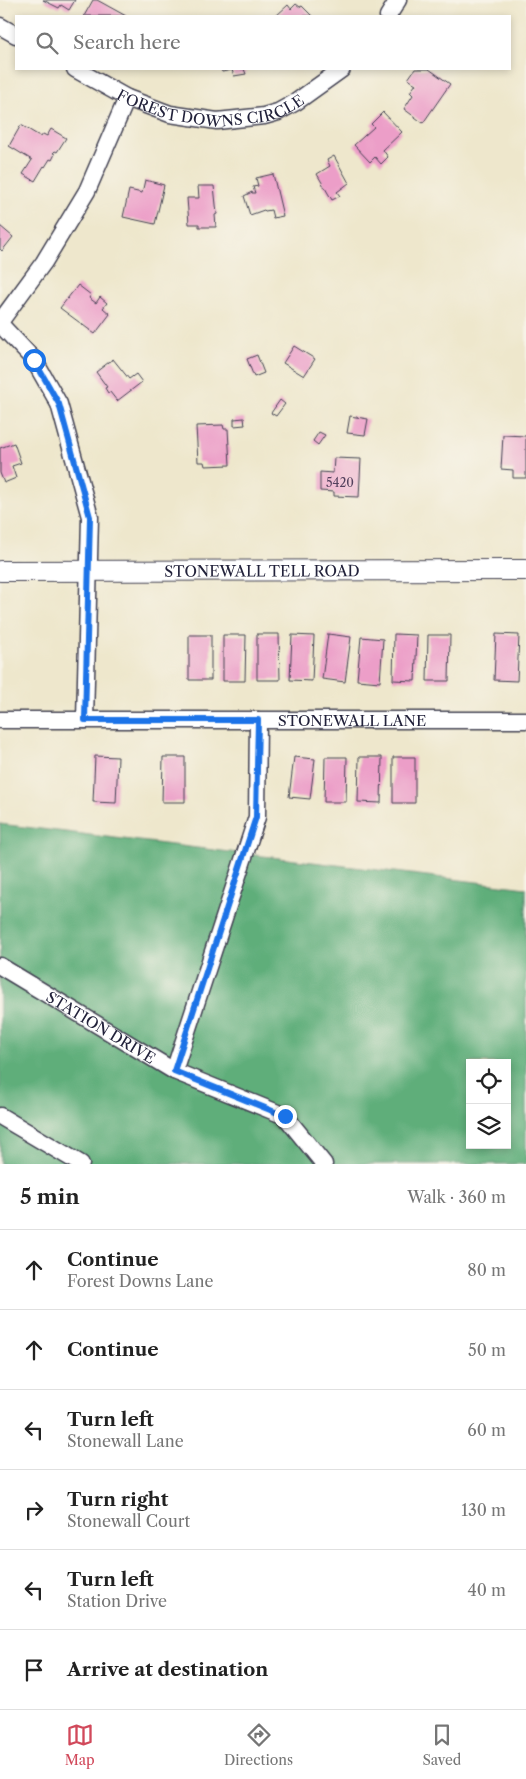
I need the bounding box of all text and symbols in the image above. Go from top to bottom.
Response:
search box [15,15,511,70]
icon: search [33,29,61,57]
text: Search here [73,31,181,54]
street label: FOREST DOWNS CIRCLE [113,81,307,103]
text: FOREST DOWNS CIRCLE [114,85,307,131]
route start [23,349,46,372]
house number: 5420 [326,475,354,490]
street label: STONEWALL TELL ROAD [164,561,360,580]
street label: STONEWALL LANE [278,711,426,730]
street label: STATION DRIVE [43,987,159,1067]
map controls [466,1059,511,1149]
button: locate [466,1059,511,1104]
button: layers [466,1104,511,1149]
route end [274,1105,297,1128]
text: 5 min [20,1184,80,1209]
text: Walk · 360 m [407,1187,506,1207]
text: Continue [67,1248,159,1271]
icon: ahead [20,1256,48,1284]
text: 80 m [467,1260,506,1280]
text: Forest Downs Lane [67,1271,214,1291]
icon: ahead [20,1336,48,1364]
text: Continue [67,1338,159,1361]
text: 50 m [468,1340,506,1360]
text: Turn left [67,1408,154,1431]
icon: left [20,1416,48,1444]
text: 60 m [467,1420,506,1440]
text: Stonewall Lane [67,1431,184,1451]
text: Turn right [67,1488,168,1511]
icon: right [20,1496,48,1524]
text: 130 m [461,1500,506,1520]
text: Stonewall Court [67,1511,190,1531]
text: Turn left [67,1568,154,1591]
icon: left [20,1576,48,1604]
text: 40 m [467,1580,506,1600]
text: Station Drive [67,1591,167,1611]
icon: arrive [20,1656,48,1684]
text: Arrive at destination [67,1658,268,1681]
tab: Map [65,1721,95,1769]
tab: Directions [224,1721,293,1769]
tab: Saved [422,1721,461,1769]

